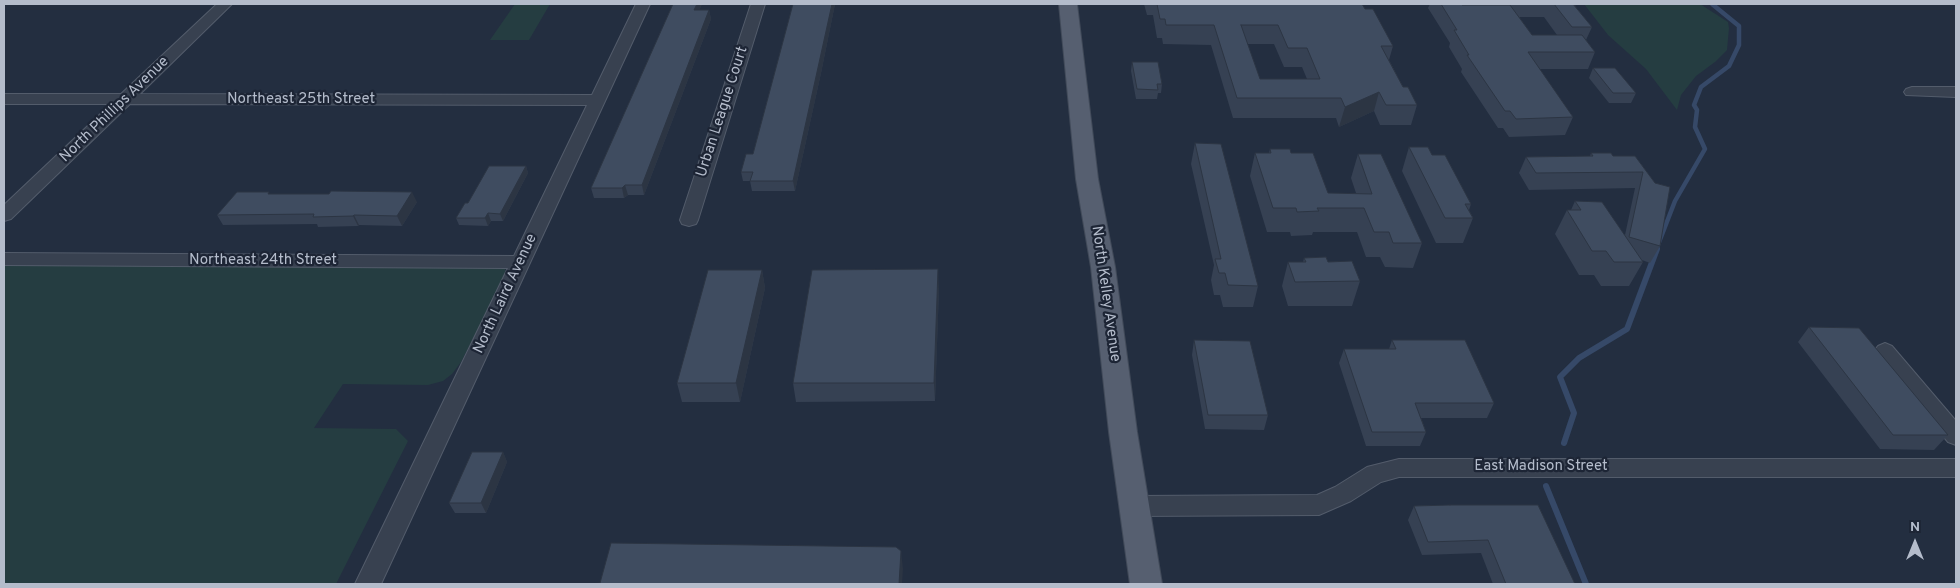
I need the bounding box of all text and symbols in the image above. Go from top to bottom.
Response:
street label: Urban League Court [693,44,753,180]
street label: North Phillips Avenue [57,53,173,167]
street label: Northeast 25th Street [227,91,375,109]
street label: North Kelley Avenue [1087,225,1123,363]
street label: North Laird Avenue [470,231,542,357]
street label: Northeast 24th Street [189,252,337,270]
street label: East Madison Street [1474,458,1608,476]
north arrow [1890,518,1940,568]
text: N [1910,519,1920,536]

